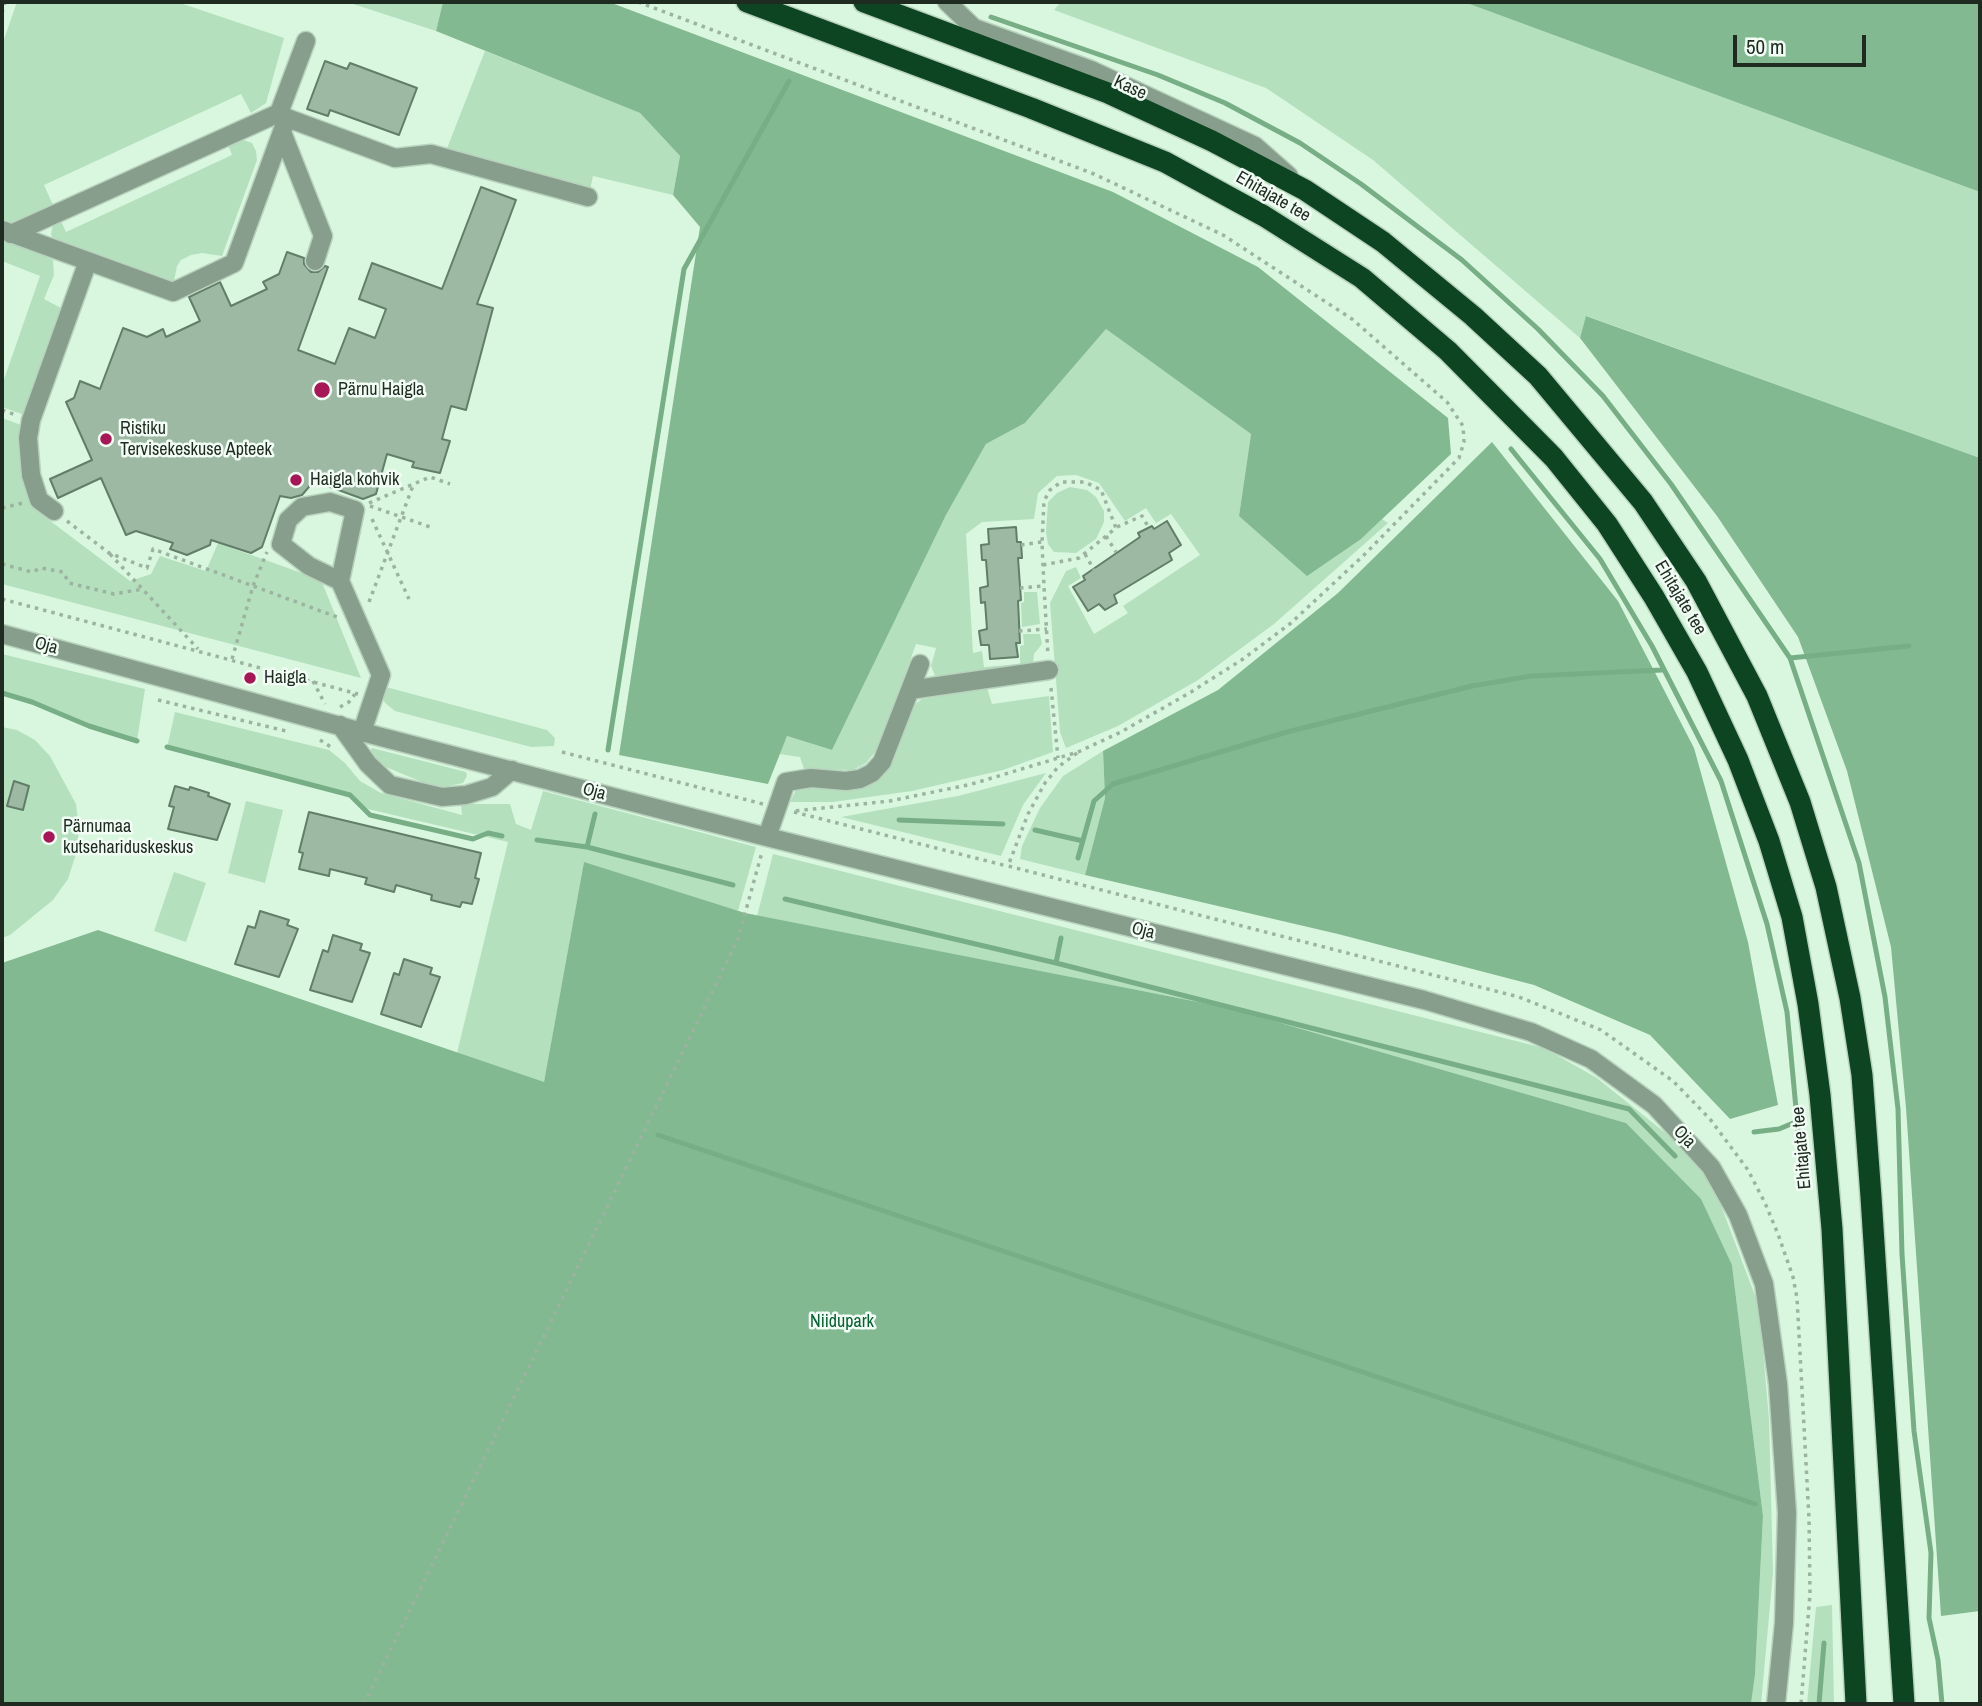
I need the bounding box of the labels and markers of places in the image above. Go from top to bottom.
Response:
place label: Pärnu Haigla [338,379,424,401]
marker: Pärnu Haigla [312,380,332,400]
place label: Ristiku Tervisekeskuse Apteek [120,418,272,460]
marker: Ristiku Tervisekeskuse Apteek [98,431,114,447]
place label: Haigla kohvik [310,469,399,491]
marker: Haigla kohvik [288,472,304,488]
place label: Haigla [264,667,307,689]
marker: Haigla [242,670,258,686]
place label: Pärnumaa kutsehariduskeskus [63,816,193,858]
marker: Pärnumaa kutsehariduskeskus [41,829,57,845]

